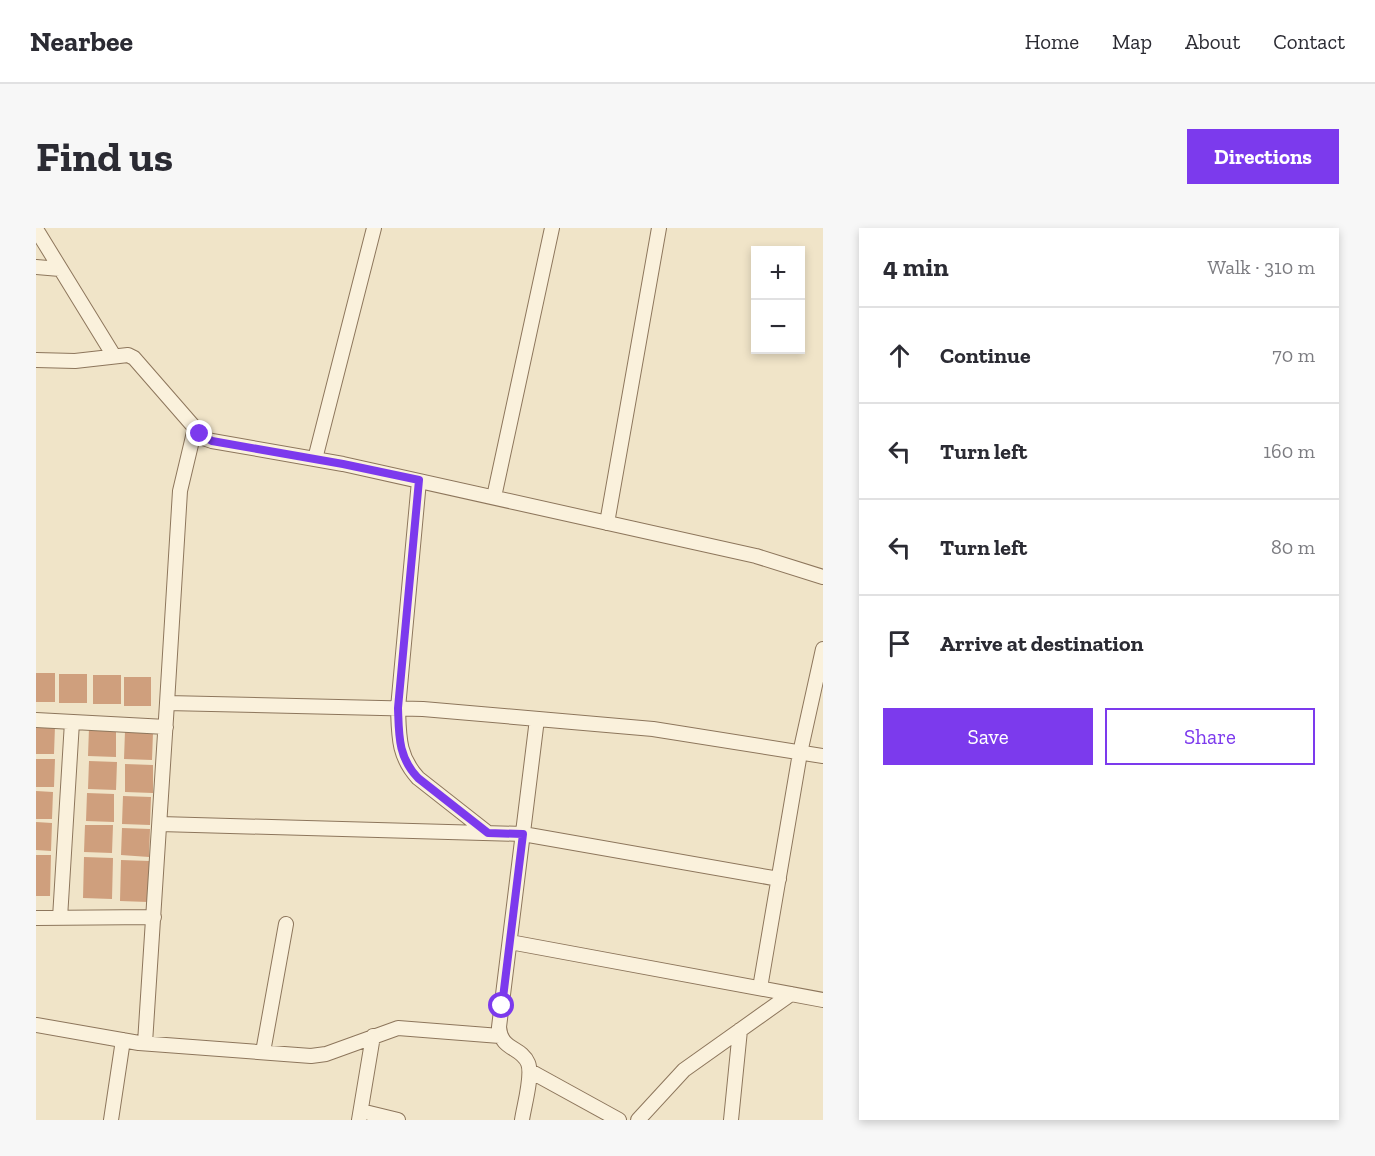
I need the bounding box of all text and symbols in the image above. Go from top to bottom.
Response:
text: Nearbee [30,25,133,58]
text: Home [1025,29,1079,54]
text: Map [1112,29,1152,54]
text: About [1185,29,1240,54]
text: Contact [1273,29,1345,54]
button: Directions [1187,129,1339,184]
text: Find us [36,131,173,182]
map controls [751,246,805,354]
button: + [751,246,805,300]
text: 4 min [883,251,949,283]
text: Walk · 310 m [1208,255,1315,279]
button: − [751,300,805,354]
icon: ahead [883,339,916,372]
text: Continue [940,342,1031,369]
text: 70 m [1272,343,1315,367]
route end [186,420,212,446]
icon: left [883,435,916,468]
text: Turn left [940,438,1027,465]
text: 160 m [1263,439,1315,463]
icon: left [883,531,916,564]
text: Turn left [940,534,1027,561]
text: 80 m [1271,535,1315,559]
icon: arrive [883,627,916,660]
text: Arrive at destination [940,630,1143,657]
button: Save [883,708,1093,765]
button: Share [1105,708,1315,765]
route start [488,992,514,1018]

